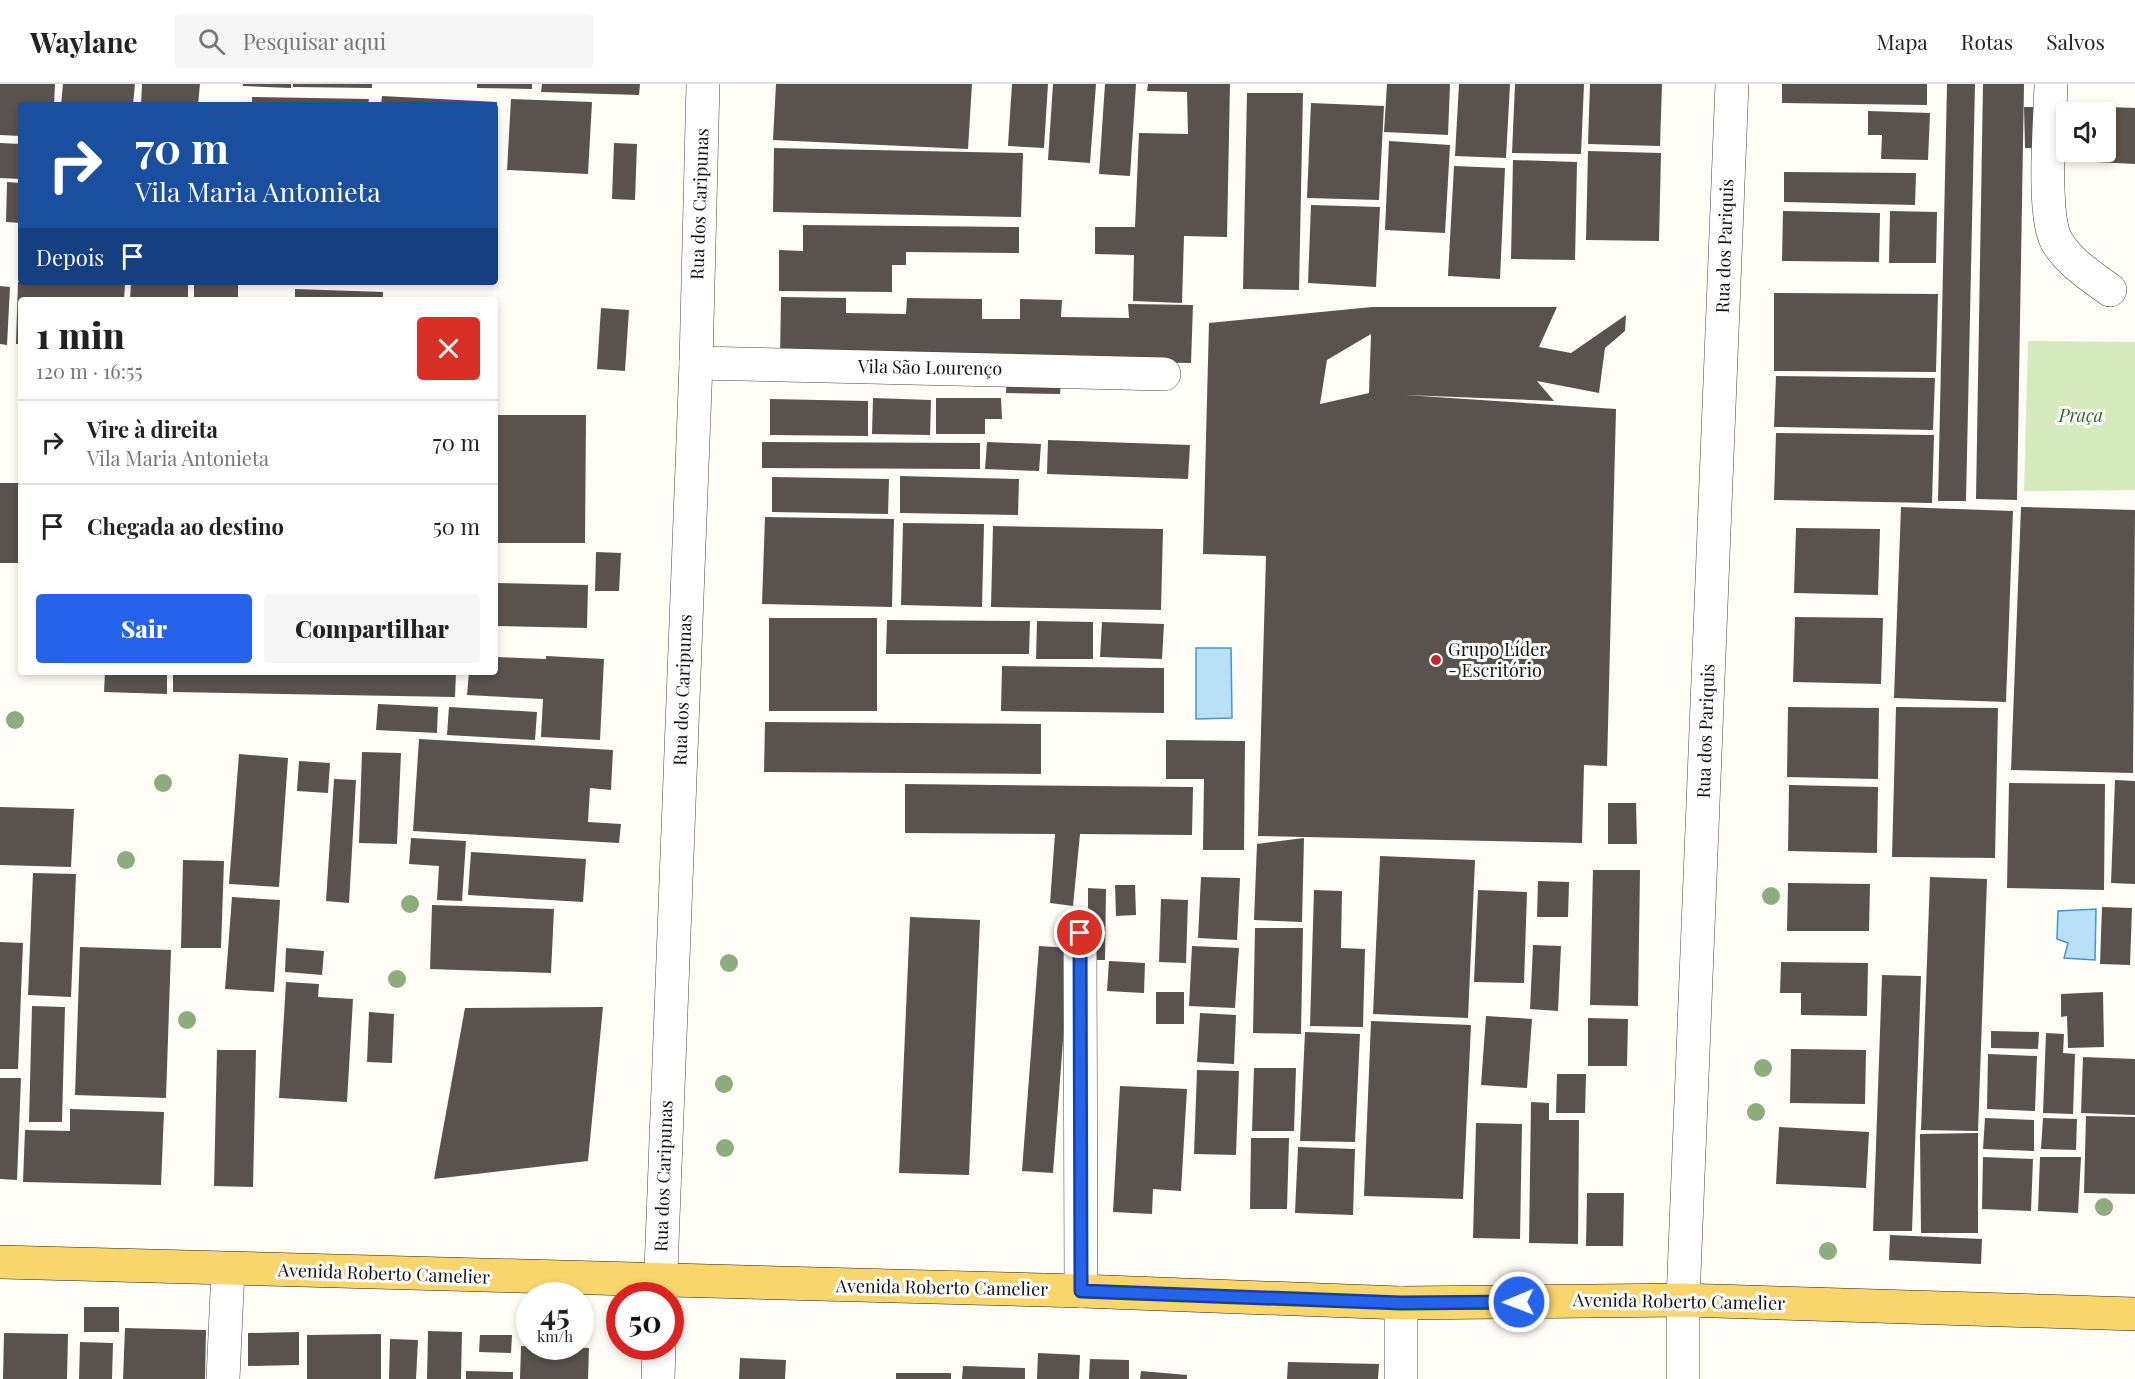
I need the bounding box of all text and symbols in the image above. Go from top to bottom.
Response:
search box [174,14,594,68]
text: Waylane [30,23,138,60]
icon: search [195,25,228,58]
text: Pesquisar aqui [243,26,386,56]
text: Mapa [1877,27,1928,55]
text: Rotas [1961,27,2013,55]
text: Salvos [2046,27,2105,55]
map controls [2056,102,2116,162]
button: sound [2056,102,2116,162]
text: 70 m [135,119,229,175]
icon: right [36,126,114,204]
street label: Rua dos Caripunas [684,128,714,280]
text: Vila Maria Antonieta [135,173,381,209]
street label: Rua dos Pariquis [1710,178,1738,314]
icon: arrive [116,240,149,273]
text: Depois [36,242,104,272]
text: 1 min [36,310,125,358]
button: close [417,317,480,380]
street label: Vila São Lourenço [857,354,1003,380]
text: 120 m · 16:55 [36,357,143,384]
park label: Praça [2058,403,2103,427]
text: Vire à direita [87,414,218,444]
icon: right [36,426,69,459]
text: 70 m [433,427,480,457]
text: Vila Maria Antonieta [87,444,269,471]
icon: arrive [36,510,69,543]
text: Chegada ao destino [87,511,284,541]
text: 50 m [433,511,480,541]
button: Sair [36,594,252,663]
button: Compartilhar [264,594,480,663]
street label: Rua dos Caripunas [667,614,697,766]
place label: Grupo Líder - Escritório [1448,637,1547,682]
marker: Grupo Líder - Escritório [1429,653,1443,667]
street label: Rua dos Pariquis [1691,663,1719,799]
pin [1054,907,1105,958]
icon: arrive [1063,916,1096,949]
street label: Rua dos Caripunas [648,1100,678,1252]
street label: Avenida Roberto Camelier [277,1257,491,1289]
position arrow [1487,1270,1551,1334]
street label: Avenida Roberto Camelier [835,1273,1048,1301]
speed limit sign: 50 [606,1282,684,1360]
street label: Avenida Roberto Camelier [1572,1287,1785,1315]
text: 45 [540,1294,570,1334]
text: km/h [537,1326,573,1346]

